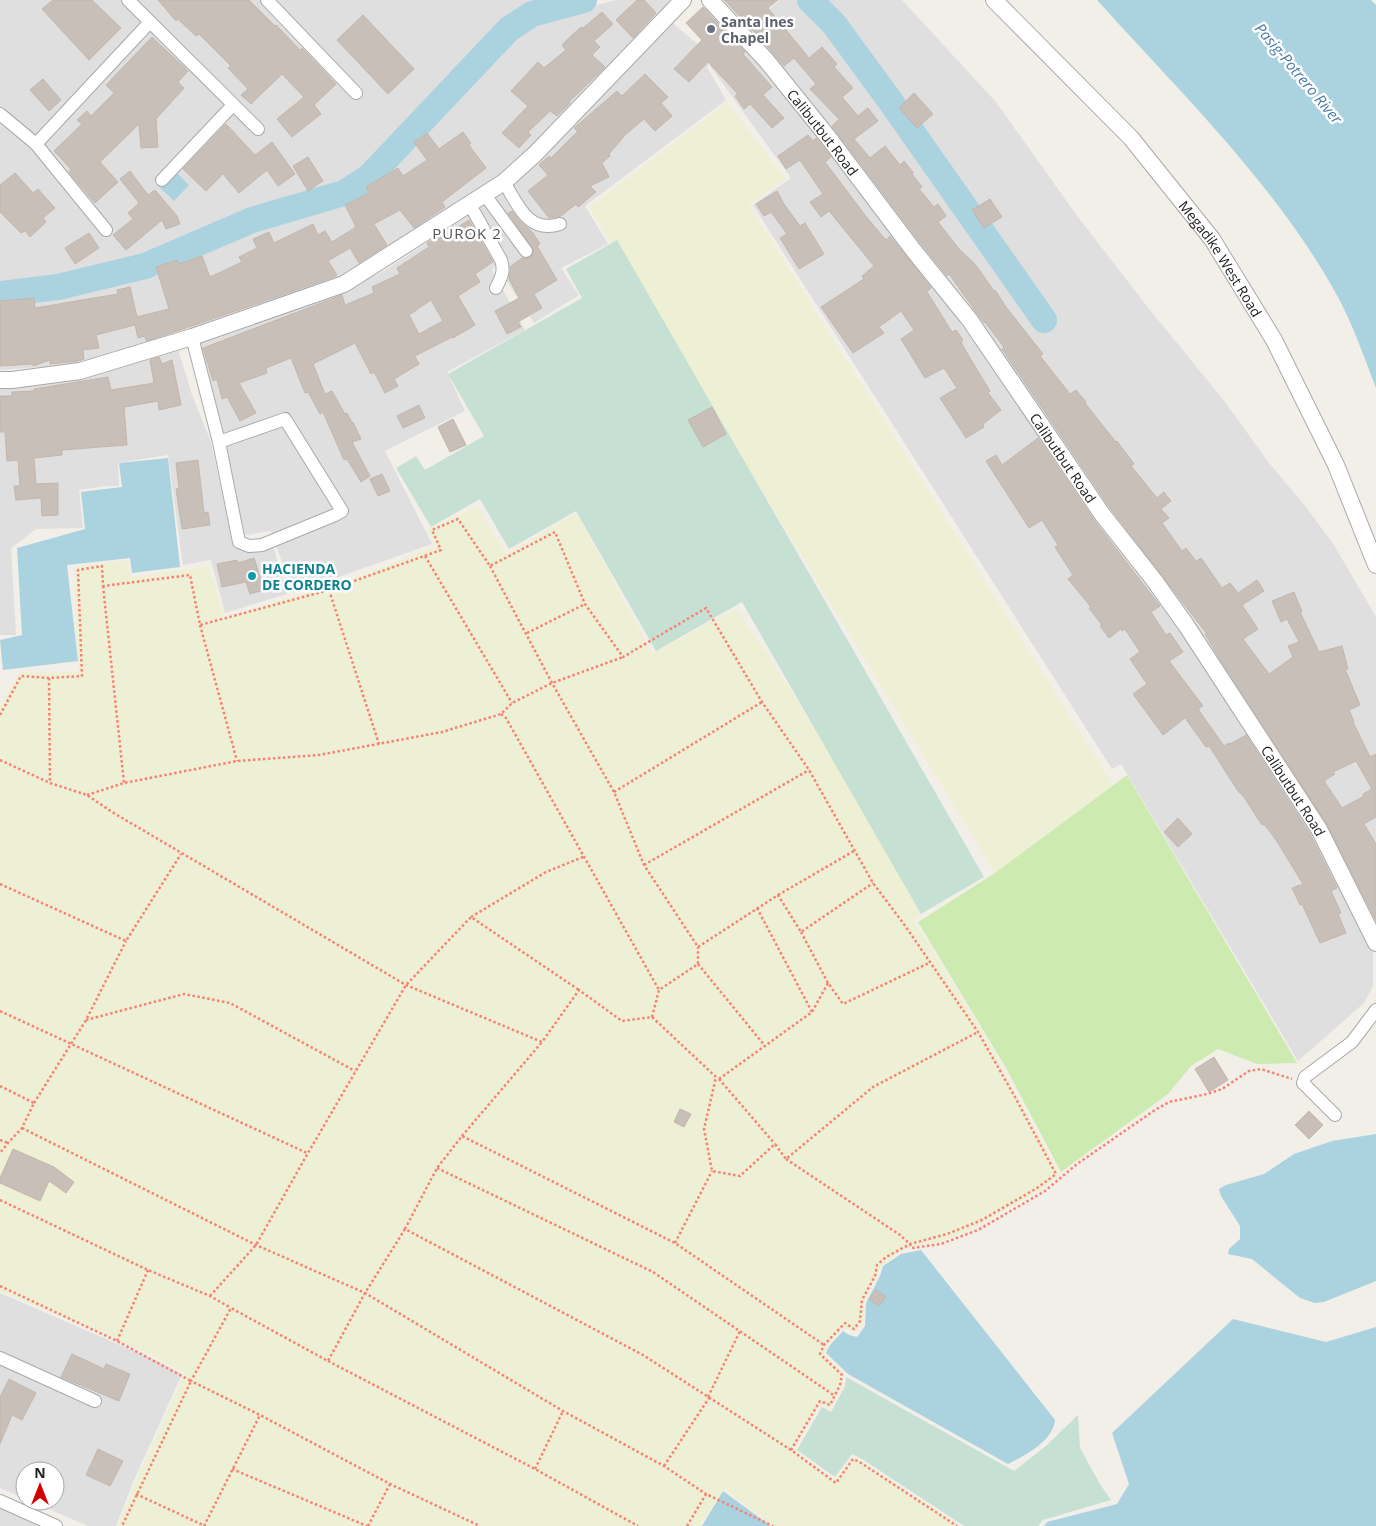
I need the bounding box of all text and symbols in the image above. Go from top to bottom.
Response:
place label: Santa Ines Chapel [721,12,794,47]
water label: Pasig-Potrero River [1251,18,1348,128]
marker: Santa Ines Chapel [705,23,717,35]
street label: Calibutbut Road [783,85,863,179]
street label: Megadike West Road [1175,196,1267,320]
district label: PUROK 2 [432,223,502,243]
street label: Calibutbut Road [1026,409,1101,506]
place label: HACIENDA DE CORDERO [262,559,352,594]
marker: HACIENDA DE CORDERO [246,570,258,582]
street label: Calibutbut Road [1257,741,1330,839]
north arrow [15,1461,65,1511]
text: N [34,1463,46,1482]

